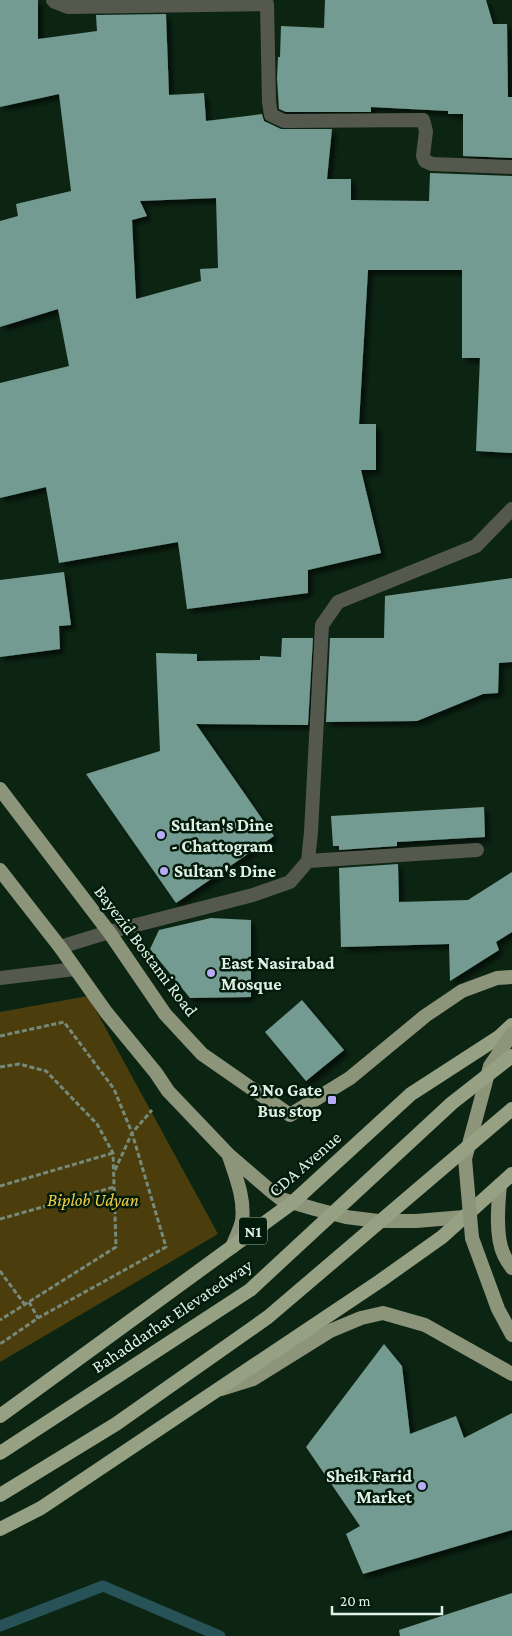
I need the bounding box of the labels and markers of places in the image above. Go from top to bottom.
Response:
place label: Sultan's Dine - Chattogram [171,815,274,856]
marker: Sultan's Dine - Chattogram [155,829,167,841]
place label: Sultan's Dine [174,861,276,881]
marker: Sultan's Dine [158,865,170,877]
place label: East Nasirabad Mosque [221,953,335,994]
marker: East Nasirabad Mosque [205,967,217,979]
place label: 2 No Gate Bus stop [249,1080,322,1121]
marker: 2 No Gate Bus stop [326,1094,338,1106]
place label: Sheik Farid Market [326,1466,413,1507]
marker: Sheik Farid Market [416,1480,428,1492]

